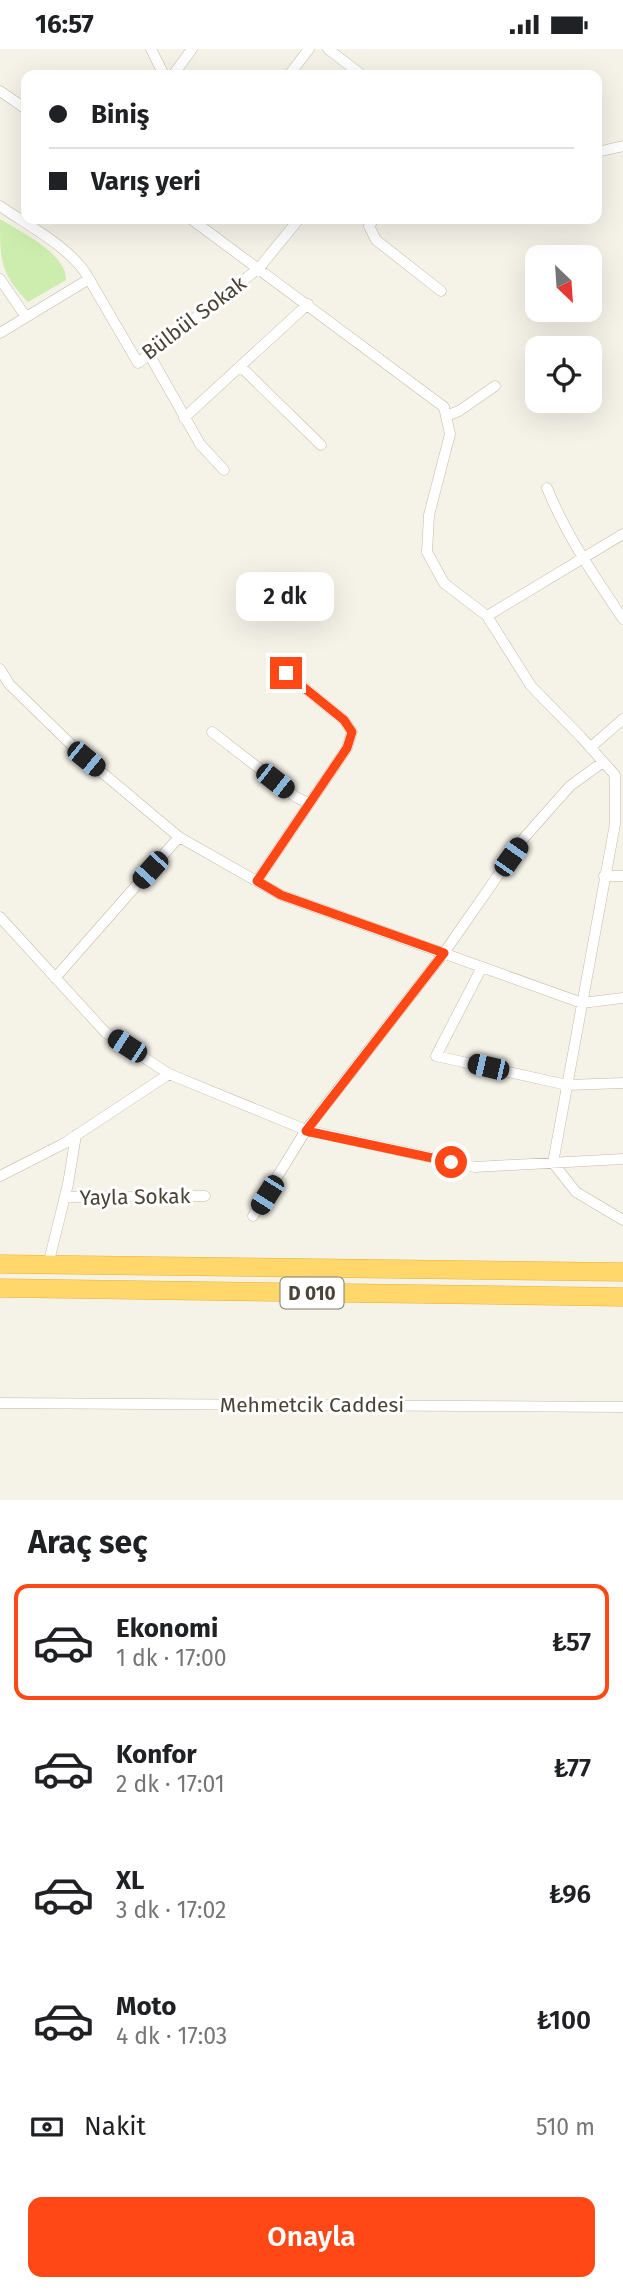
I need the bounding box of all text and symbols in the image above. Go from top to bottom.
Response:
text: 16:57 [35,9,94,40]
text: Biniş [91,99,149,130]
text: Varış yeri [91,166,201,197]
north arrow [525,245,602,322]
map controls [525,245,602,413]
street label: Bülbül Sokak [137,270,251,366]
button: locate [525,336,602,413]
callout: 2 dk [237,571,335,621]
text: 2 dk [263,582,307,610]
route end [270,657,302,689]
car [64,738,109,780]
car [252,760,299,802]
car [491,834,532,880]
car [129,847,172,893]
car [104,1026,151,1066]
car [466,1052,511,1082]
route start [435,1146,467,1178]
car [247,1172,288,1218]
street label: Yayla Sokak [79,1183,191,1211]
road number: D 010 [280,1277,344,1309]
street label: Mehmetcik Caddesi [220,1392,404,1418]
text: Araç seç [28,1523,148,1561]
icon: car [32,1611,95,1674]
text: Ekonomi [116,1613,218,1644]
text: ₺57 [552,1627,591,1658]
text: 1 dk · 17:00 [116,1644,227,1672]
icon: car [32,1737,95,1800]
text: Konfor [116,1739,197,1770]
text: ₺77 [553,1753,591,1784]
text: 2 dk · 17:01 [116,1770,225,1798]
icon: car [32,1863,95,1926]
text: XL [116,1865,144,1896]
text: ₺96 [549,1879,591,1910]
text: 3 dk · 17:02 [116,1896,226,1924]
icon: car [32,1989,95,2052]
text: Moto [116,1991,176,2022]
text: ₺100 [537,2005,591,2036]
text: 4 dk · 17:03 [116,2022,227,2050]
icon: cash [28,2108,66,2146]
text: Nakit [84,2111,146,2142]
text: 510 m [536,2113,595,2141]
button: Onayla [28,2197,595,2277]

